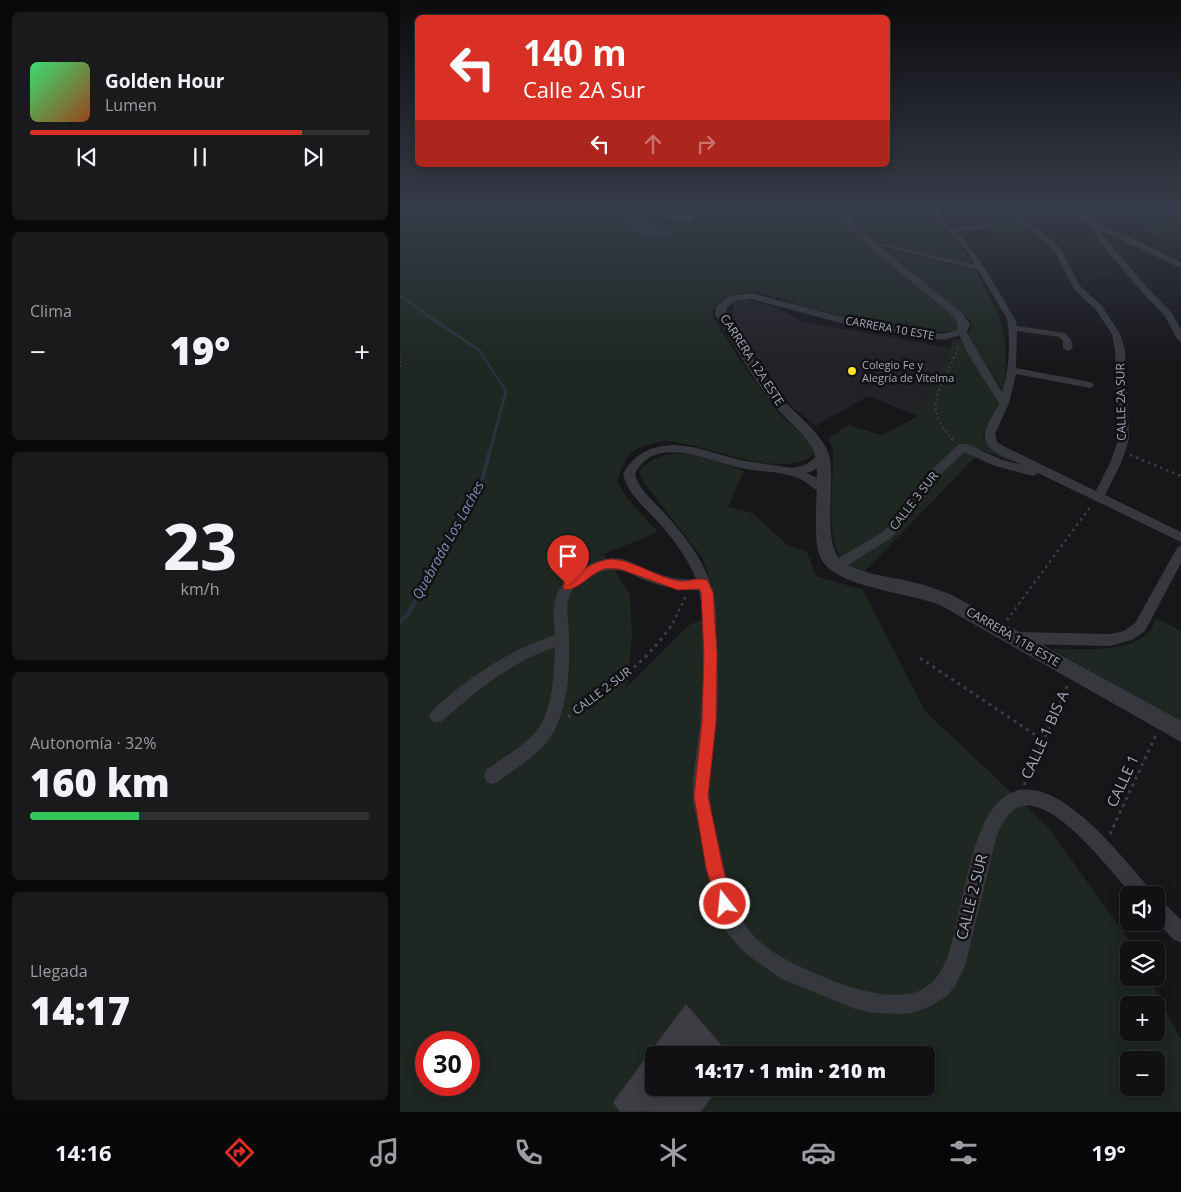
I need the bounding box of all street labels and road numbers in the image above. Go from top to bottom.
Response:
street label: CARRERA 12A ESTE [717,311,788,409]
street label: CARRERA 10 ESTE [844,312,936,343]
street label: CALLE 2A SUR [1111,362,1130,441]
street label: CALLE 3 SUR [885,467,942,534]
street label: CARRERA 11B ESTE [963,603,1063,670]
street label: CALLE 2 SUR [569,662,635,719]
street label: CALLE 1 BIS A [1016,687,1073,782]
street label: CALLE 1 [1101,751,1143,810]
street label: CALLE 2 SUR [951,851,992,942]

